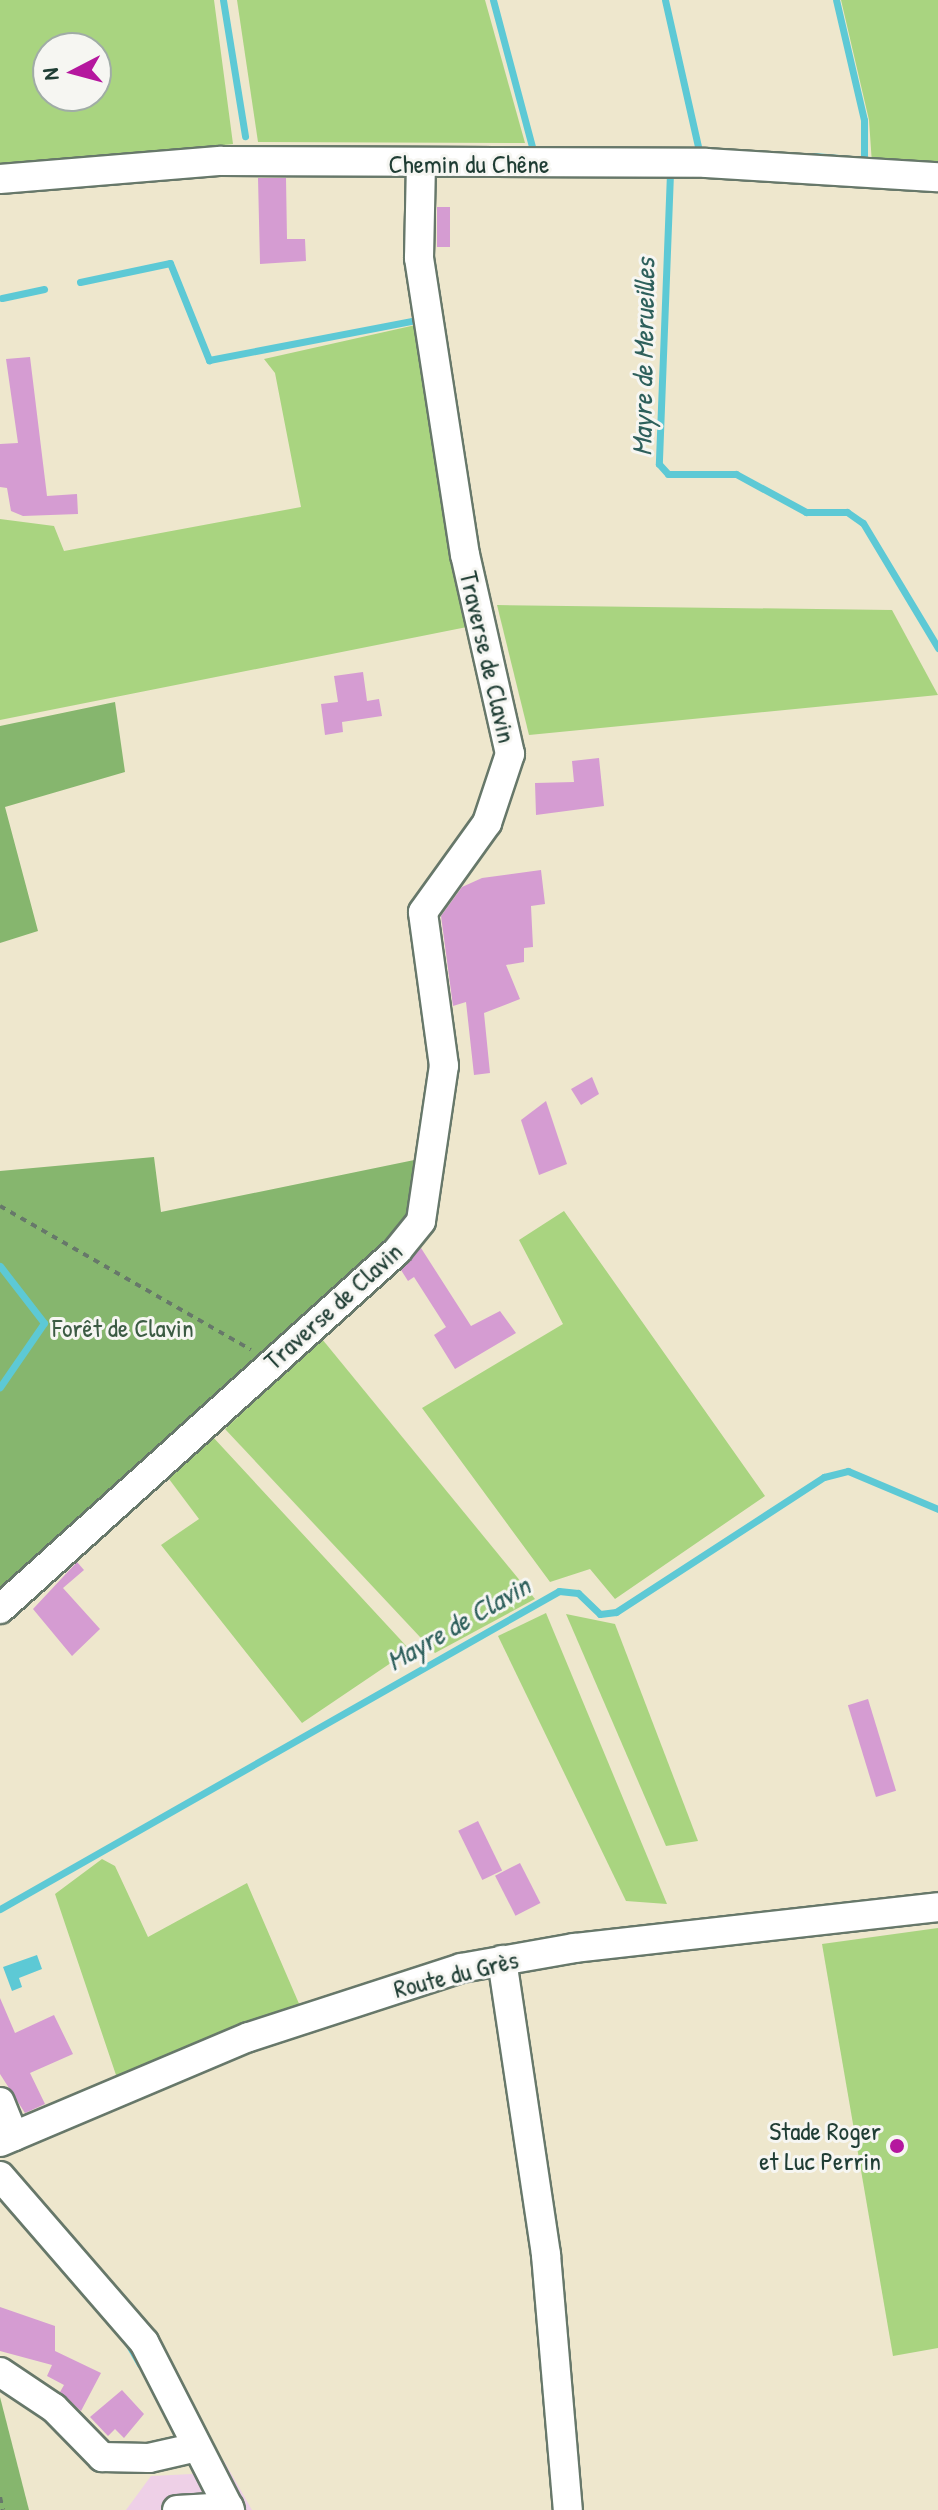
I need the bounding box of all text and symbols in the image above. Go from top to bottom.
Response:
north arrow [32,32,112,112]
text: N [35,67,66,82]
street label: Chemin du Chêne [389,148,549,180]
water label: Mayre de Merueilles [624,258,662,456]
street label: Traverse de Clavin [453,568,523,746]
street label: Traverse de Clavin [257,1236,409,1376]
park label: Forêt de Clavin [52,1312,194,1344]
water label: Mayre de Clavin [380,1568,536,1678]
street label: Route du Grès [390,1943,522,2005]
place label: Stade Roger et Luc Perrin [759,2115,881,2176]
marker: Stade Roger et Luc Perrin [888,2137,906,2155]

